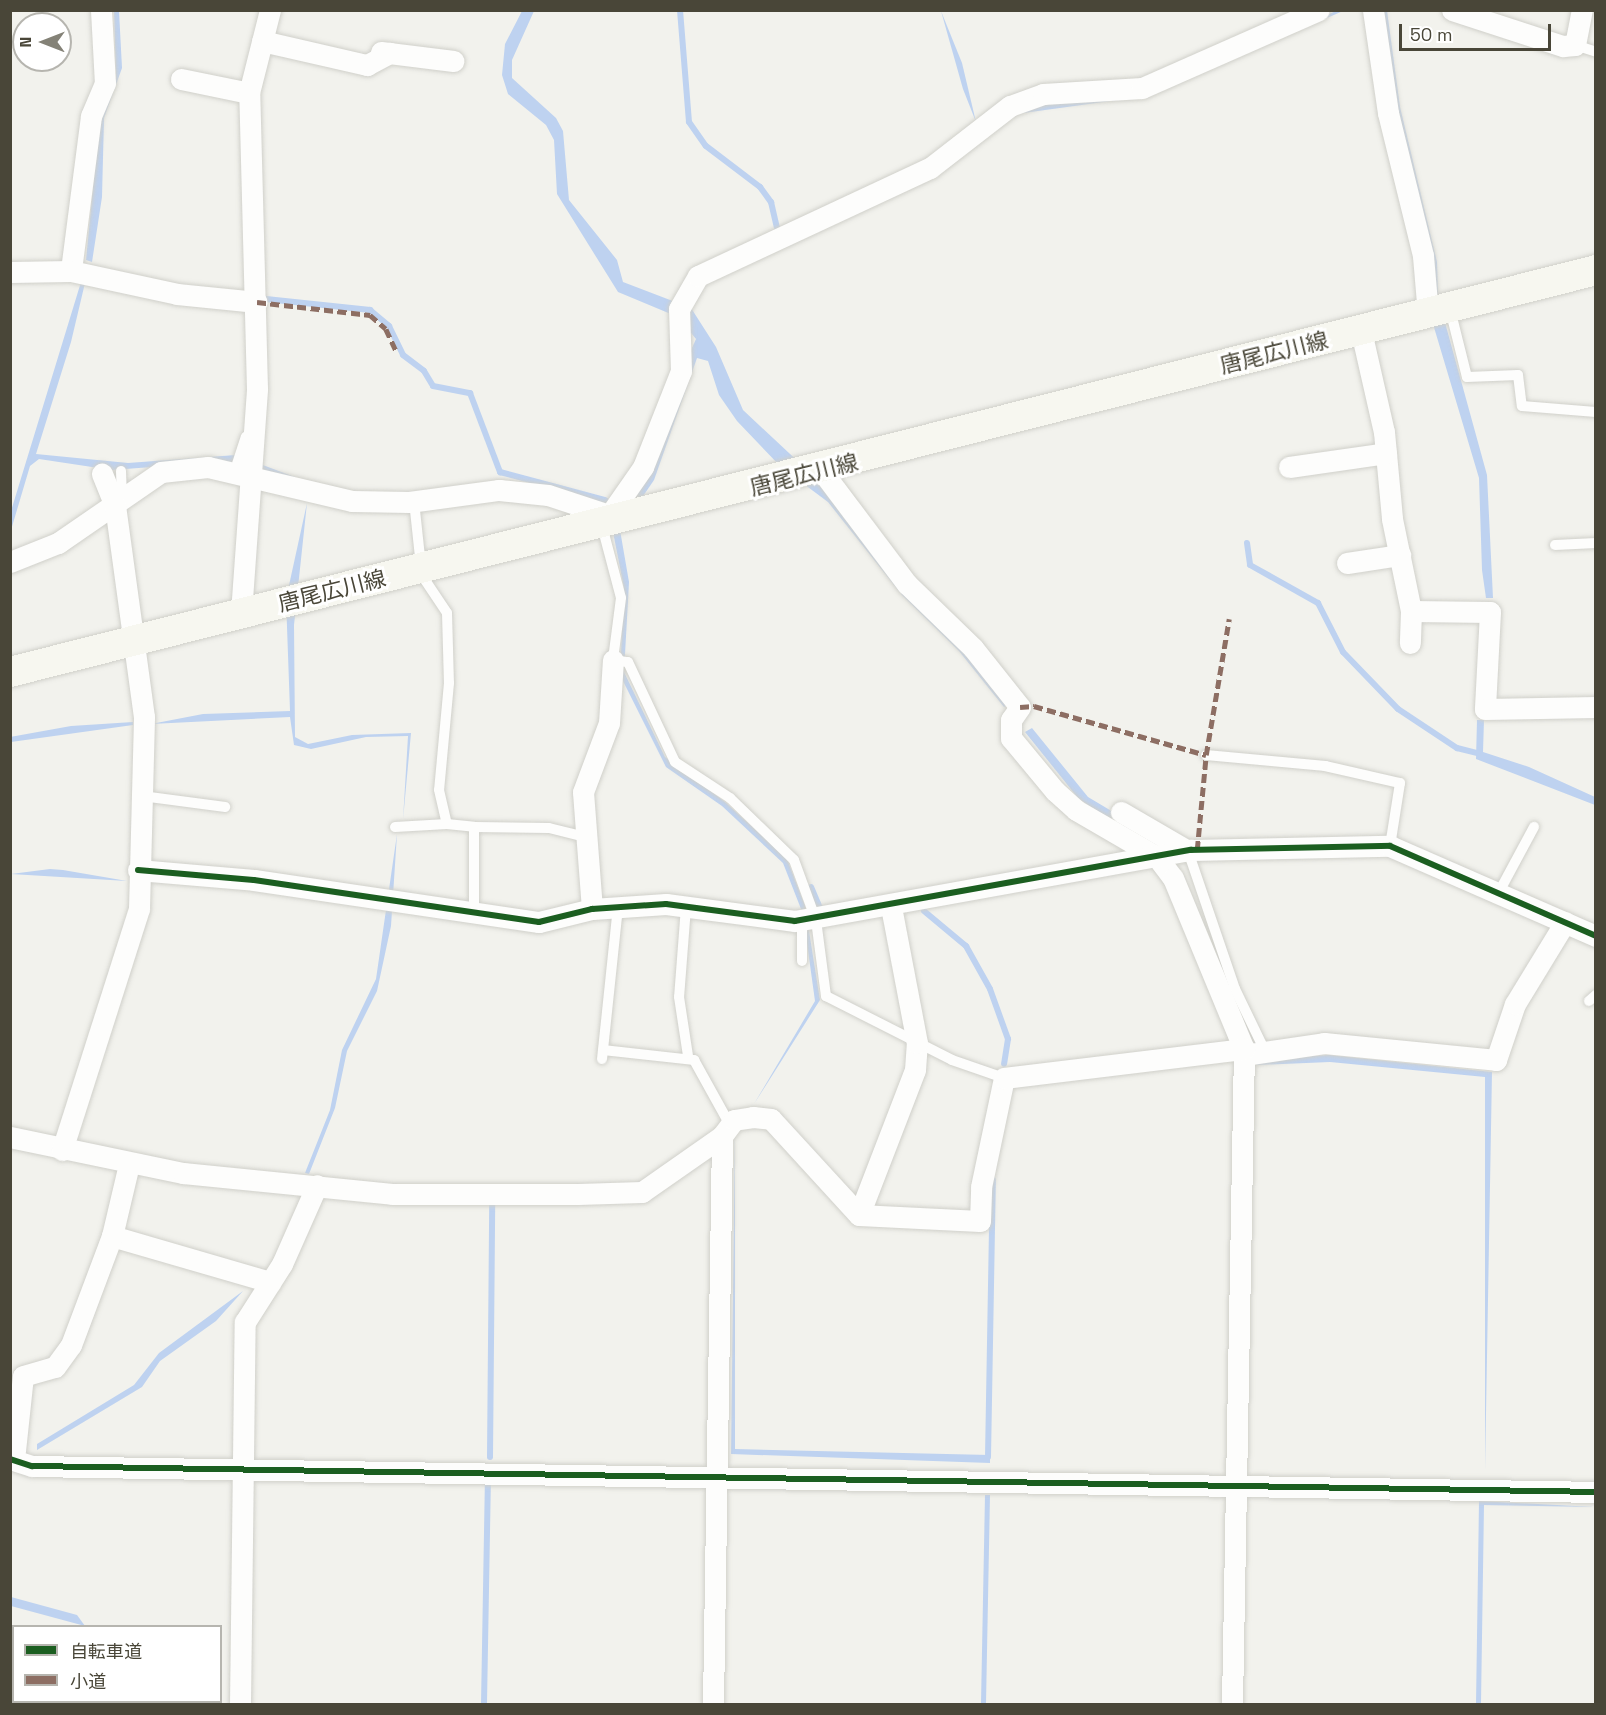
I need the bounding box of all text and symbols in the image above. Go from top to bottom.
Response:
north arrow [12,12,72,72]
scale bar [1402,12,1554,50]
text: 50 m [1410,23,1452,46]
text: N [15,37,36,47]
street label: 唐尾広川線 [1217,327,1331,379]
street label: 唐尾広川線 [747,449,861,501]
street label: 唐尾広川線 [275,565,389,617]
legend [12,1625,222,1703]
text: 自転車道 [70,1640,142,1663]
text: 小道 [70,1670,106,1693]

